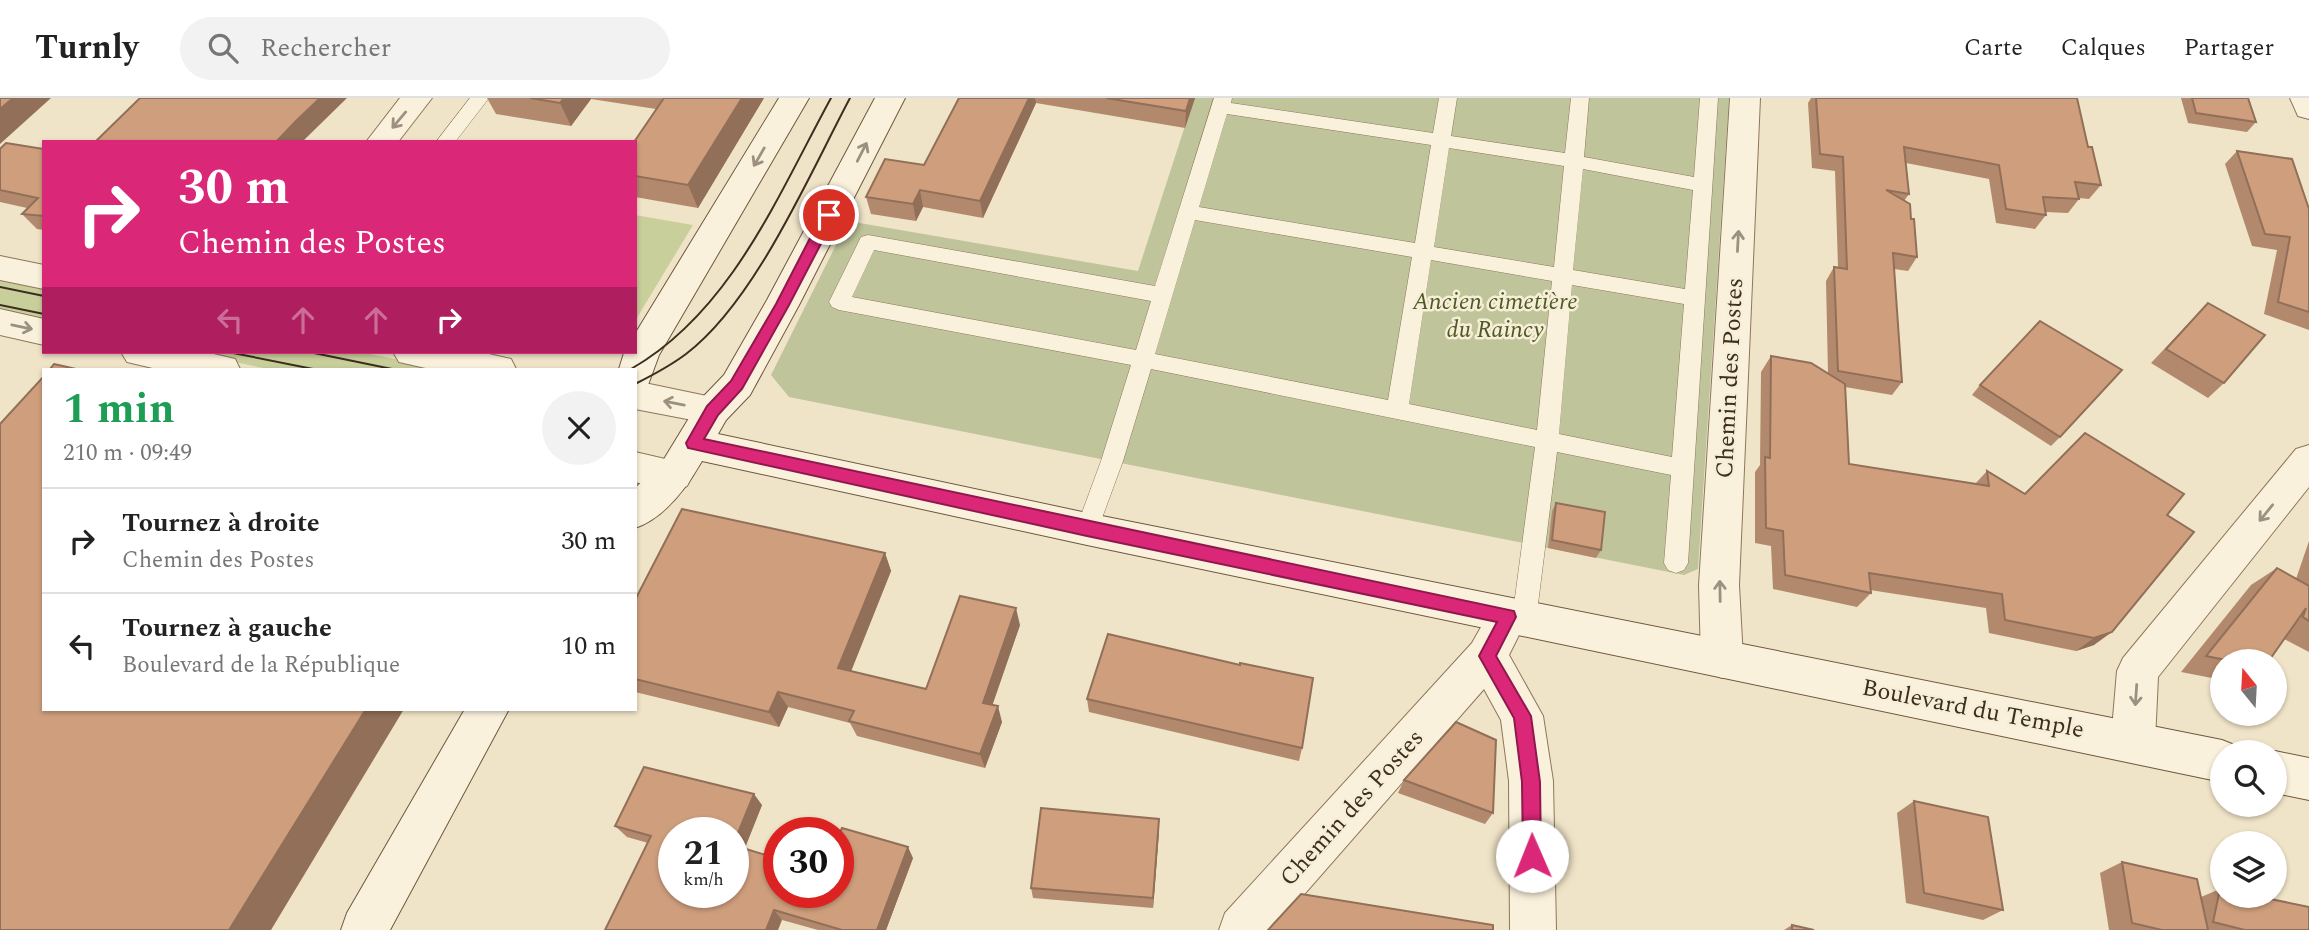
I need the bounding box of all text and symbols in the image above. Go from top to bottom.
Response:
search box [180,17,670,80]
text: Turnly [35,23,138,73]
text: Rechercher [260,28,391,68]
icon: search [204,29,242,67]
text: Carte [1964,30,2023,66]
text: Calques [2061,30,2146,66]
text: Partager [2184,30,2274,66]
one-way arrow [391,110,407,128]
one-way arrow [855,142,869,163]
one-way arrow [752,146,765,167]
text: 30 m [178,151,289,226]
icon: right [63,168,154,259]
pin [799,185,859,245]
icon: arrive [810,196,848,234]
text: Chemin des Postes [178,219,446,268]
one-way arrow [1731,230,1744,253]
street label: Chemin des Postes [1707,277,1753,479]
park label: Ancien cimetière du Raincy [1411,284,1578,348]
icon: left [211,301,249,339]
icon: ahead [284,301,322,339]
icon: ahead [357,301,395,339]
icon: right [430,301,468,339]
one-way arrow [10,320,33,334]
text: 1 min [63,378,175,441]
button: close [542,391,616,465]
one-way arrow [663,395,686,409]
text: 210 m · 09:49 [63,436,192,471]
text: Tournez à droite [122,503,320,543]
one-way arrow [2259,503,2274,522]
text: 30 m [561,521,616,561]
icon: right [63,522,101,560]
text: Chemin des Postes [122,543,314,578]
one-way arrow [1713,579,1727,602]
text: Tournez à gauche [122,608,332,648]
text: 10 m [561,626,616,666]
icon: left [63,627,101,665]
text: Boulevard de la République [122,648,400,683]
north arrow [2210,649,2287,726]
map controls [2210,649,2287,908]
street label: Boulevard du Temple [1859,670,2087,748]
one-way arrow [2129,683,2142,706]
street label: Chemin des Postes [1271,721,1433,895]
button: search [2210,740,2287,817]
speed limit sign: 30 [763,817,854,908]
position arrow [1495,819,1569,893]
text: 21 [684,827,723,880]
button: layers [2210,831,2287,908]
text: km/h [683,866,724,893]

